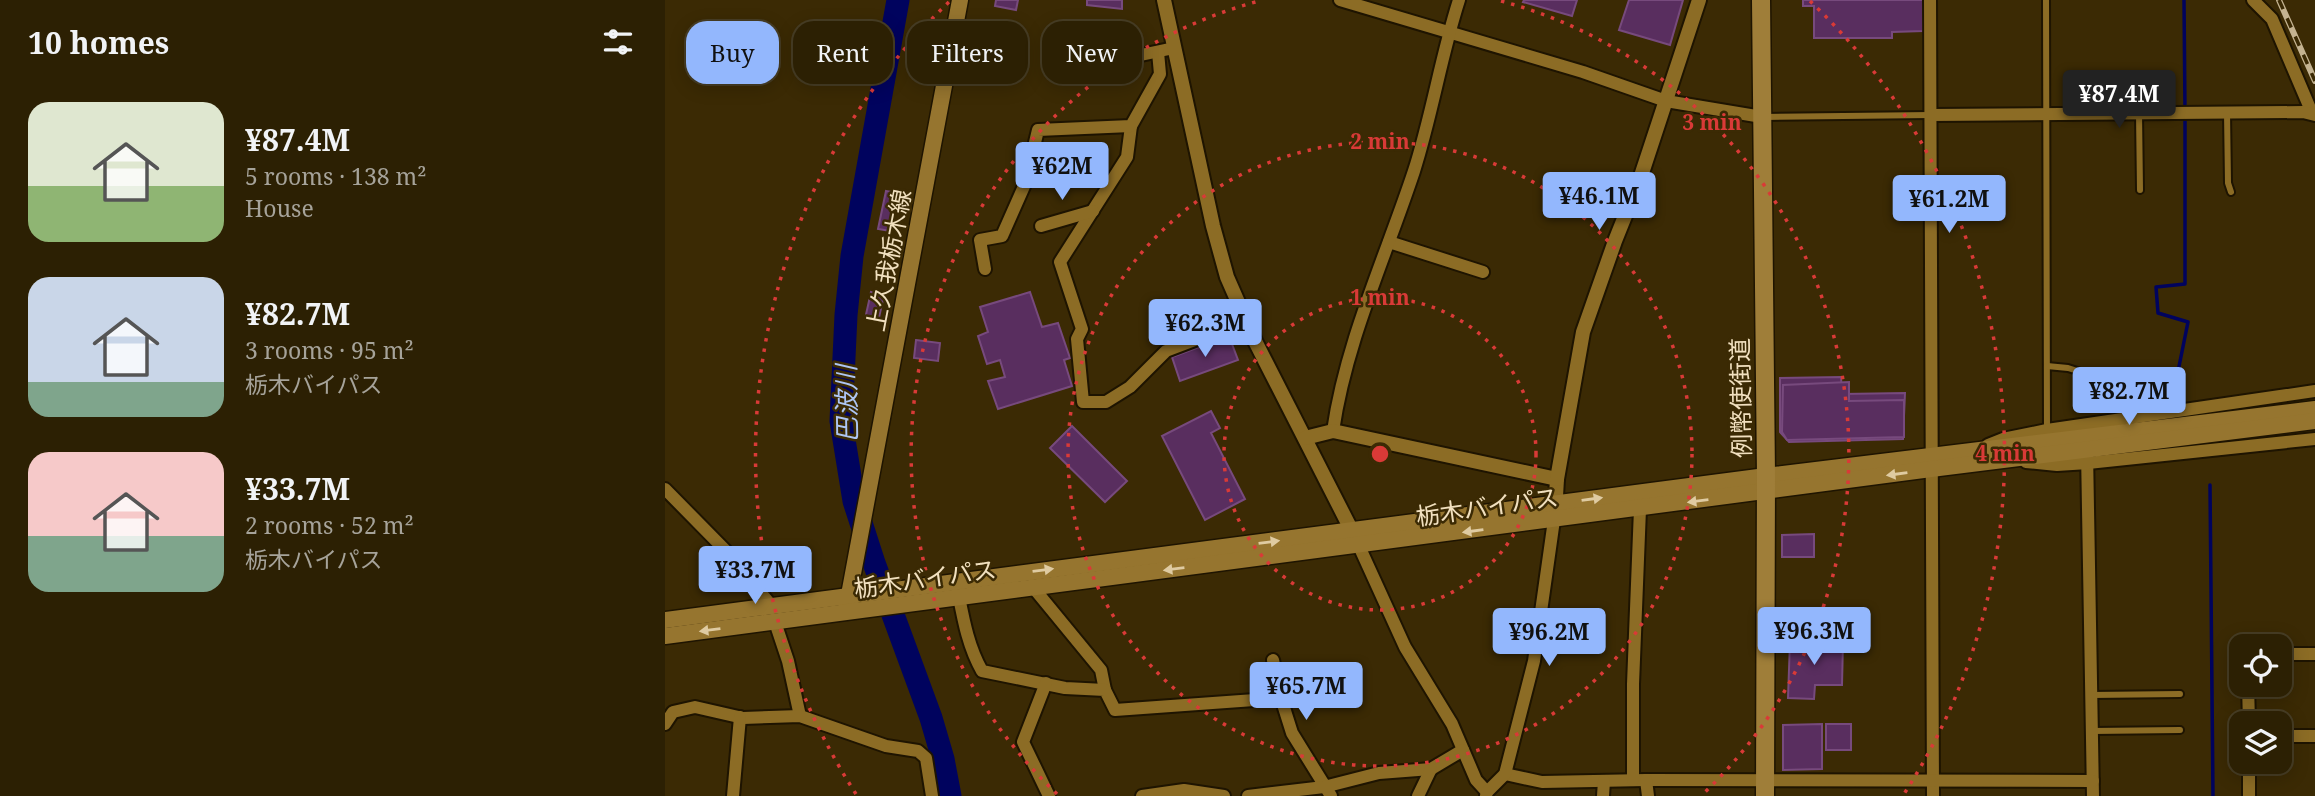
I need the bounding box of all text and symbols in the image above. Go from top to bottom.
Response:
chip: Buy [686,21,779,84]
chip: Rent [793,21,893,84]
chip: Filters [907,21,1028,84]
chip: New [1042,21,1142,84]
text: 10 homes [28,22,169,63]
icon: filters [599,23,637,61]
pin: ¥87.4M [2062,71,2176,130]
text: ¥87.4M [2079,77,2159,109]
text: 3 min [1682,108,1742,136]
text: ¥87.4M [245,119,350,160]
text: 2 min [1350,127,1410,155]
icon: home [84,130,168,214]
pin: ¥62M [1021,142,1103,202]
text: ¥62M [1032,149,1092,181]
text: 5 rooms · 138 m² [245,160,427,192]
pin: ¥46.1M [1542,173,1656,232]
pin: ¥61.2M [1892,176,2006,235]
text: ¥46.1M [1559,179,1639,211]
text: ¥61.2M [1909,182,1989,214]
street label: 上久我栃木線 [858,186,918,334]
text: House [245,192,314,224]
text: 1 min [1350,283,1410,311]
text: ¥82.7M [245,293,350,334]
pin: ¥62.3M [1148,300,1262,359]
icon: home [84,305,168,389]
text: ¥62.3M [1165,306,1245,338]
text: 3 rooms · 95 m² [245,334,414,366]
street label: 例幣使街道 [1722,338,1758,458]
water label: 巴波川 [827,362,865,443]
text: 栃木バイパス [245,368,383,400]
pin: ¥82.7M [2072,368,2186,427]
text: ¥82.7M [2089,374,2169,406]
text: 4 min [1975,439,2035,467]
centre of rings [1368,442,1392,466]
text: ¥33.7M [245,468,350,509]
one-way arrow [1886,469,1908,480]
icon: home [84,480,168,564]
street label: 栃木バイパス [1414,480,1560,532]
one-way arrow [1581,493,1603,504]
one-way arrow [1687,496,1709,507]
text: 2 rooms · 52 m² [245,509,414,541]
one-way arrow [1462,525,1484,536]
one-way arrow [1258,536,1280,547]
text: 栃木バイパス [245,543,383,575]
pin: ¥33.7M [698,546,812,606]
street label: 栃木バイパス [852,552,998,604]
text: ¥33.7M [715,553,795,585]
one-way arrow [1163,563,1185,574]
one-way arrow [1032,564,1054,575]
pin: ¥96.2M [1492,608,1606,668]
pin: ¥96.3M [1757,608,1871,667]
text: ¥96.3M [1774,614,1854,646]
text: ¥96.2M [1509,615,1589,647]
one-way arrow [699,625,721,636]
map controls [2229,634,2292,774]
button: locate [2229,634,2292,697]
pin: ¥65.7M [1249,662,1363,722]
text: ¥65.7M [1266,669,1346,701]
button: layers [2229,711,2292,774]

